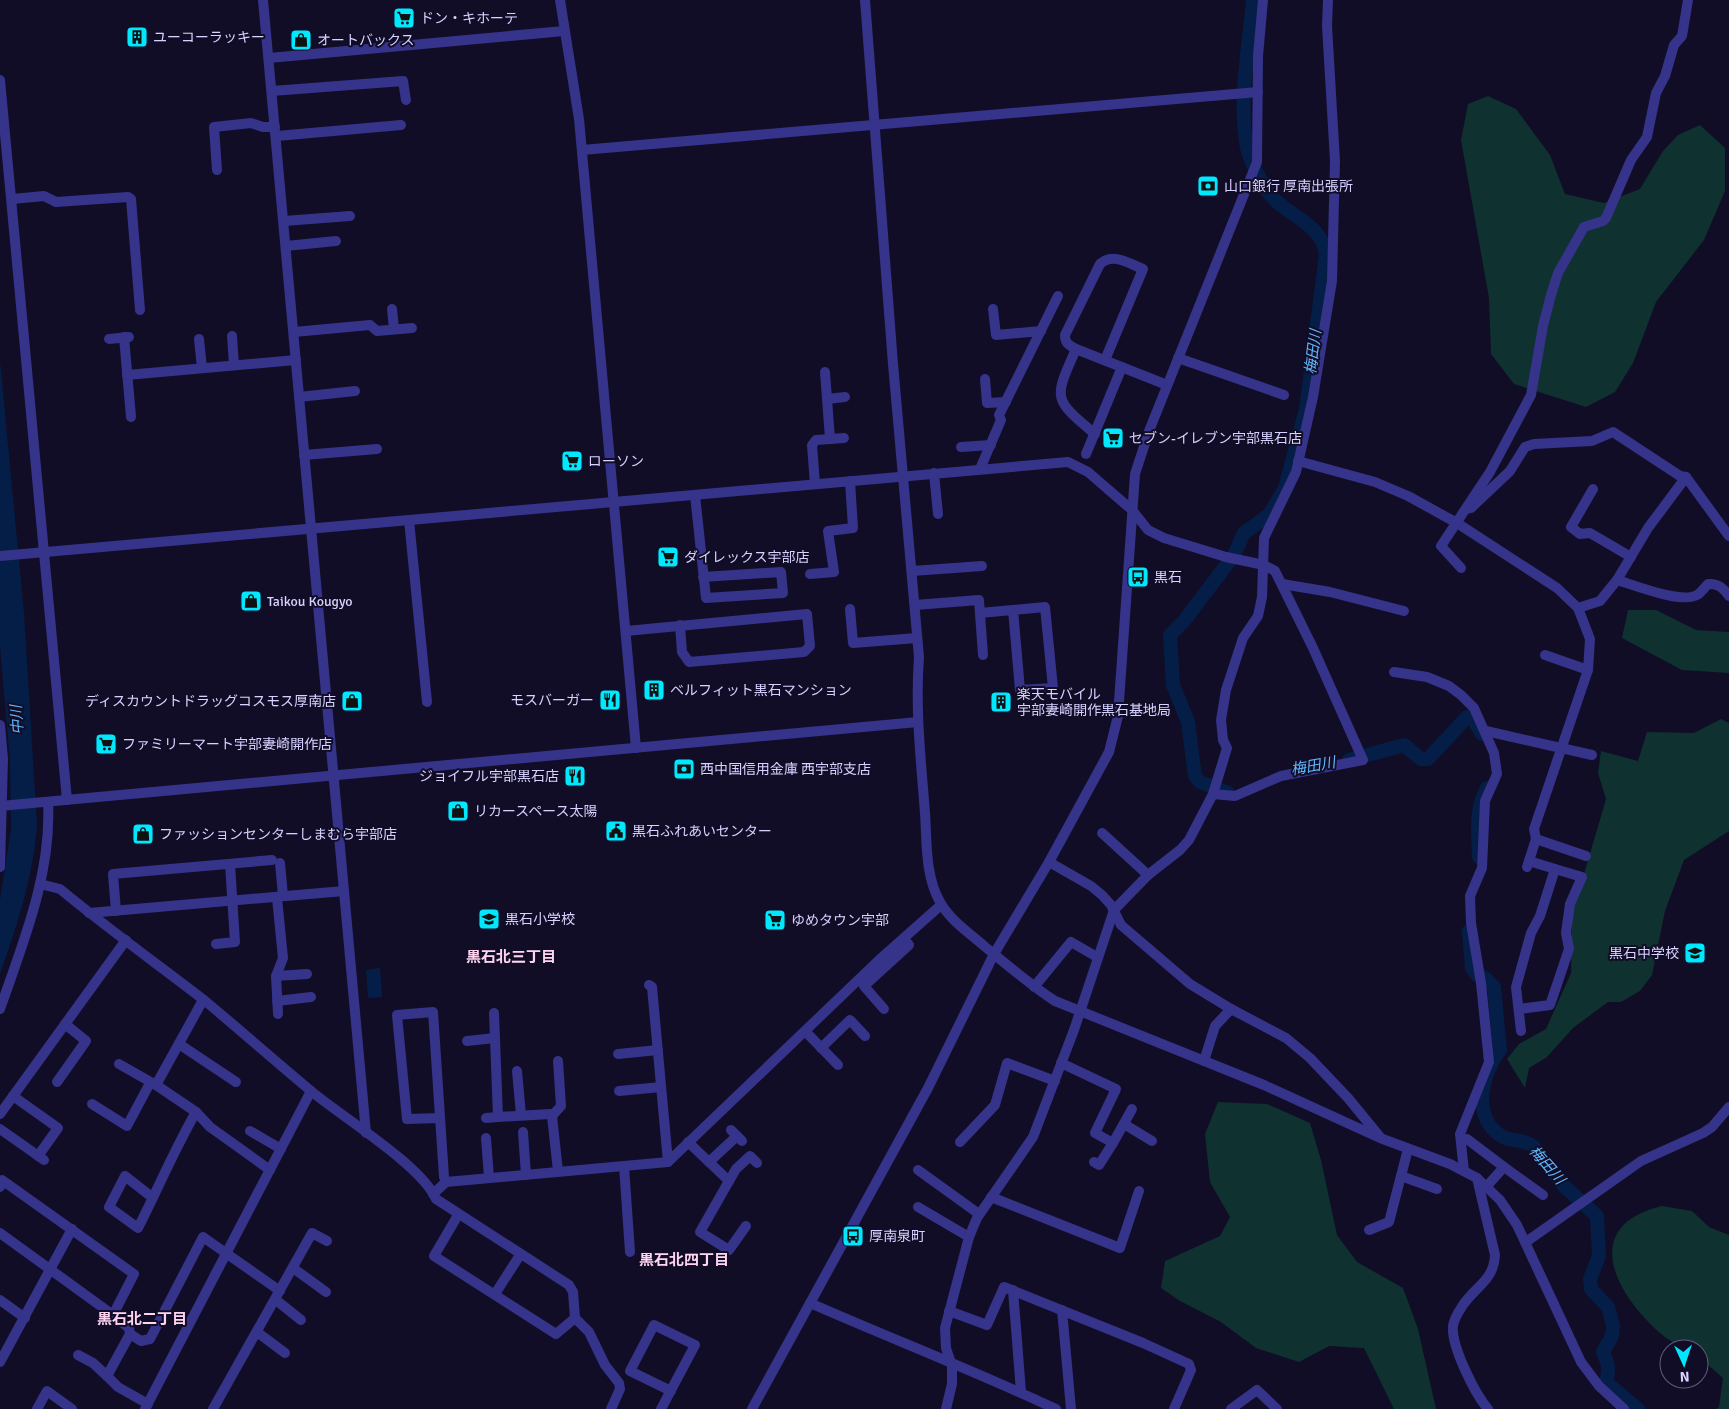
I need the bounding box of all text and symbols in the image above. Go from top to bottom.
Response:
supermarket icon: ドン・キホーテ [392,6,416,30]
place label: ドン・キホーテ [420,10,518,27]
building icon: ユーコーラッキー [125,25,149,49]
shop icon: オートバックス [289,28,313,52]
place label: ユーコーラッキー [153,29,265,46]
place label: オートバックス [317,32,415,49]
bank icon: 山口銀行 厚南出張所 [1196,174,1220,198]
place label: 山口銀行 厚南出張所 [1224,178,1353,195]
water label: 梅田川 [1301,327,1325,375]
supermarket icon: セブン-イレブン宇部黒石店 [1101,426,1125,450]
place label: セブン-イレブン宇部黒石店 [1129,430,1302,447]
supermarket icon: ローソン [560,449,584,473]
place label: ローソン [588,453,644,470]
supermarket icon: ダイレックス宇部店 [656,545,680,569]
place label: ダイレックス宇部店 [684,549,810,566]
bus stop icon: 黒石 [1126,565,1150,589]
place label: 黒石 [1154,569,1182,586]
shop icon: Taikou Kougyo [239,589,263,613]
place label: Taikou Kougyo [267,593,353,610]
building icon: ベルフィット黒石マンション [642,678,666,702]
place label: ベルフィット黒石マンション [670,682,852,699]
place label: 楽天モバイル 宇部妻崎開作黒石基地局 [1017,686,1171,719]
restaurant icon: モスバーガー [598,688,622,712]
shop icon: ディスカウントドラッグコスモス厚南店 [340,689,364,713]
building icon: 楽天モバイル 宇部妻崎開作黒石基地局 [989,690,1013,714]
place label: モスバーガー [510,692,594,709]
place label: ディスカウントドラッグコスモス厚南店 [85,693,336,710]
water label: 中川 [7,702,27,736]
supermarket icon: ファミリーマート宇部妻崎開作店 [94,732,118,756]
place label: ファミリーマート宇部妻崎開作店 [122,736,332,753]
water label: 梅田川 [1289,753,1339,779]
bank icon: 西中国信用金庫 西宇部支店 [672,757,696,781]
place label: 西中国信用金庫 西宇部支店 [700,761,871,778]
restaurant icon: ジョイフル宇部黒石店 [563,764,587,788]
place label: ジョイフル宇部黒石店 [419,768,559,785]
shop icon: リカースペース太陽 [446,799,470,823]
place label: リカースペース太陽 [474,803,598,820]
public building icon: 黒石ふれあいセンター [604,819,628,843]
shop icon: ファッションセンターしまむら宇部店 [131,822,155,846]
place label: 黒石ふれあいセンター [632,823,772,840]
place label: ファッションセンターしまむら宇部店 [159,826,397,843]
school or university icon: 黒石小学校 [477,907,501,931]
supermarket icon: ゆめタウン宇部 [763,908,787,932]
place label: 黒石小学校 [505,911,575,928]
place label: ゆめタウン宇部 [791,912,889,929]
school or university icon: 黒石中学校 [1683,941,1707,965]
place label: 黒石中学校 [1609,945,1679,962]
district label: 黒石北三丁目 [466,948,556,966]
water label: 梅田川 [1525,1142,1570,1189]
bus stop icon: 厚南泉町 [841,1224,865,1248]
place label: 厚南泉町 [869,1228,925,1245]
district label: 黒石北四丁目 [639,1251,729,1269]
district label: 黒石北二丁目 [97,1310,187,1328]
north arrow [1659,1339,1709,1389]
text: N [1679,1368,1690,1385]

